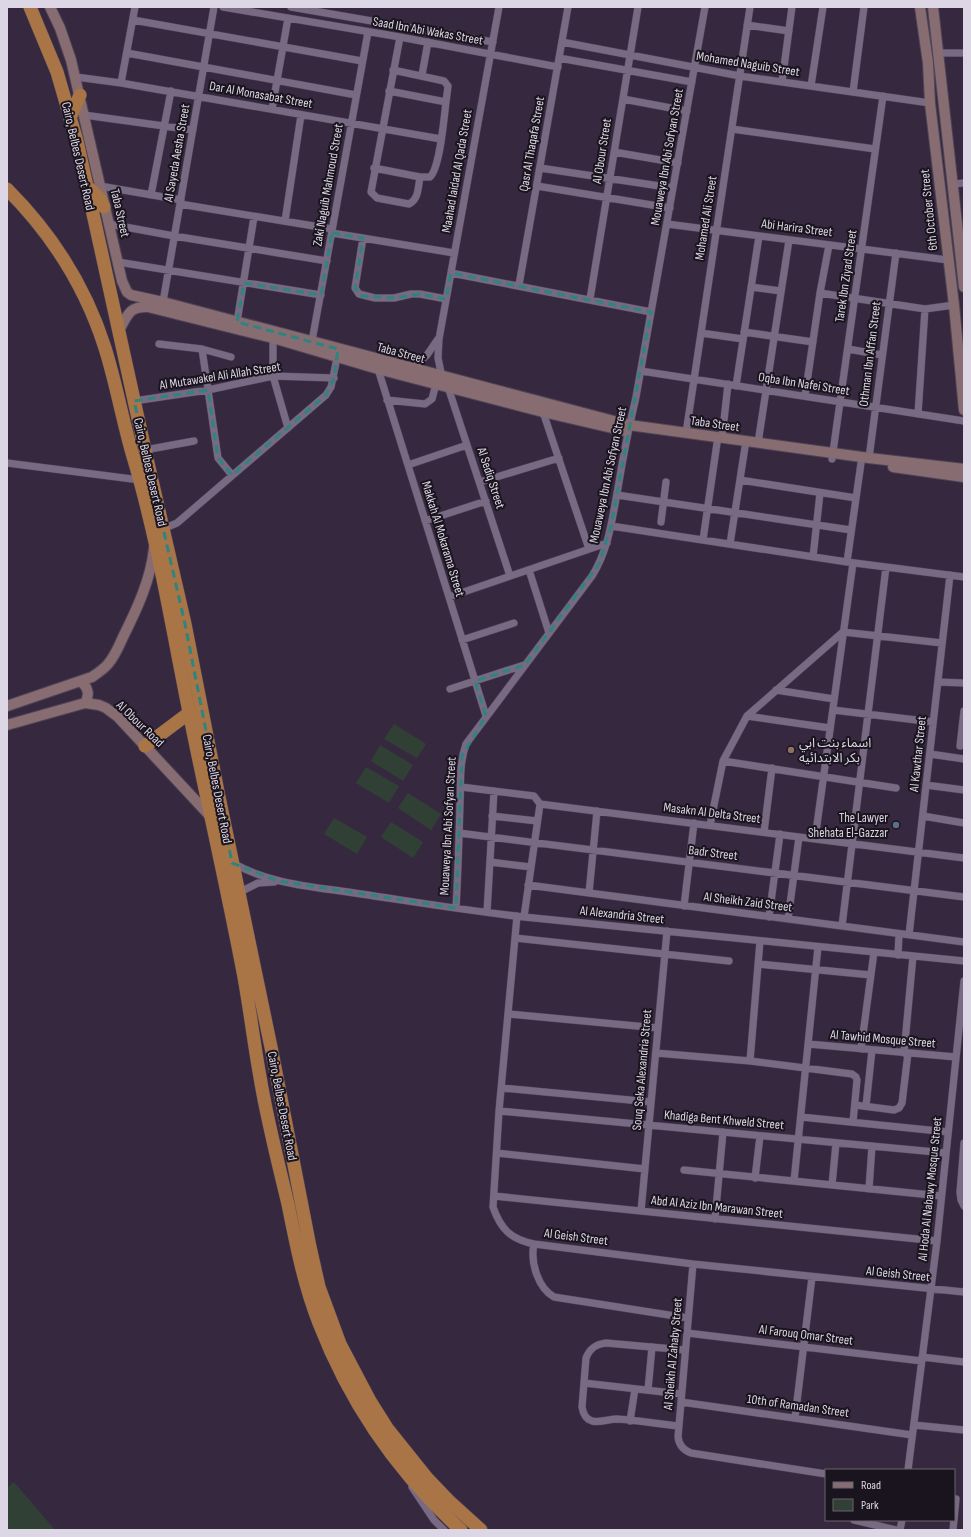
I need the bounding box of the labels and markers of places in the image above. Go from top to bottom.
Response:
place label: اسماء بنت ابي بكر الابتدائيه [799,735,871,766]
marker: اسماء بنت ابي بكر الابتدائيه [786,745,796,755]
place label: The Lawyer Shehata El-Gazzar [808,810,888,841]
marker: The Lawyer Shehata El-Gazzar [891,820,901,830]

